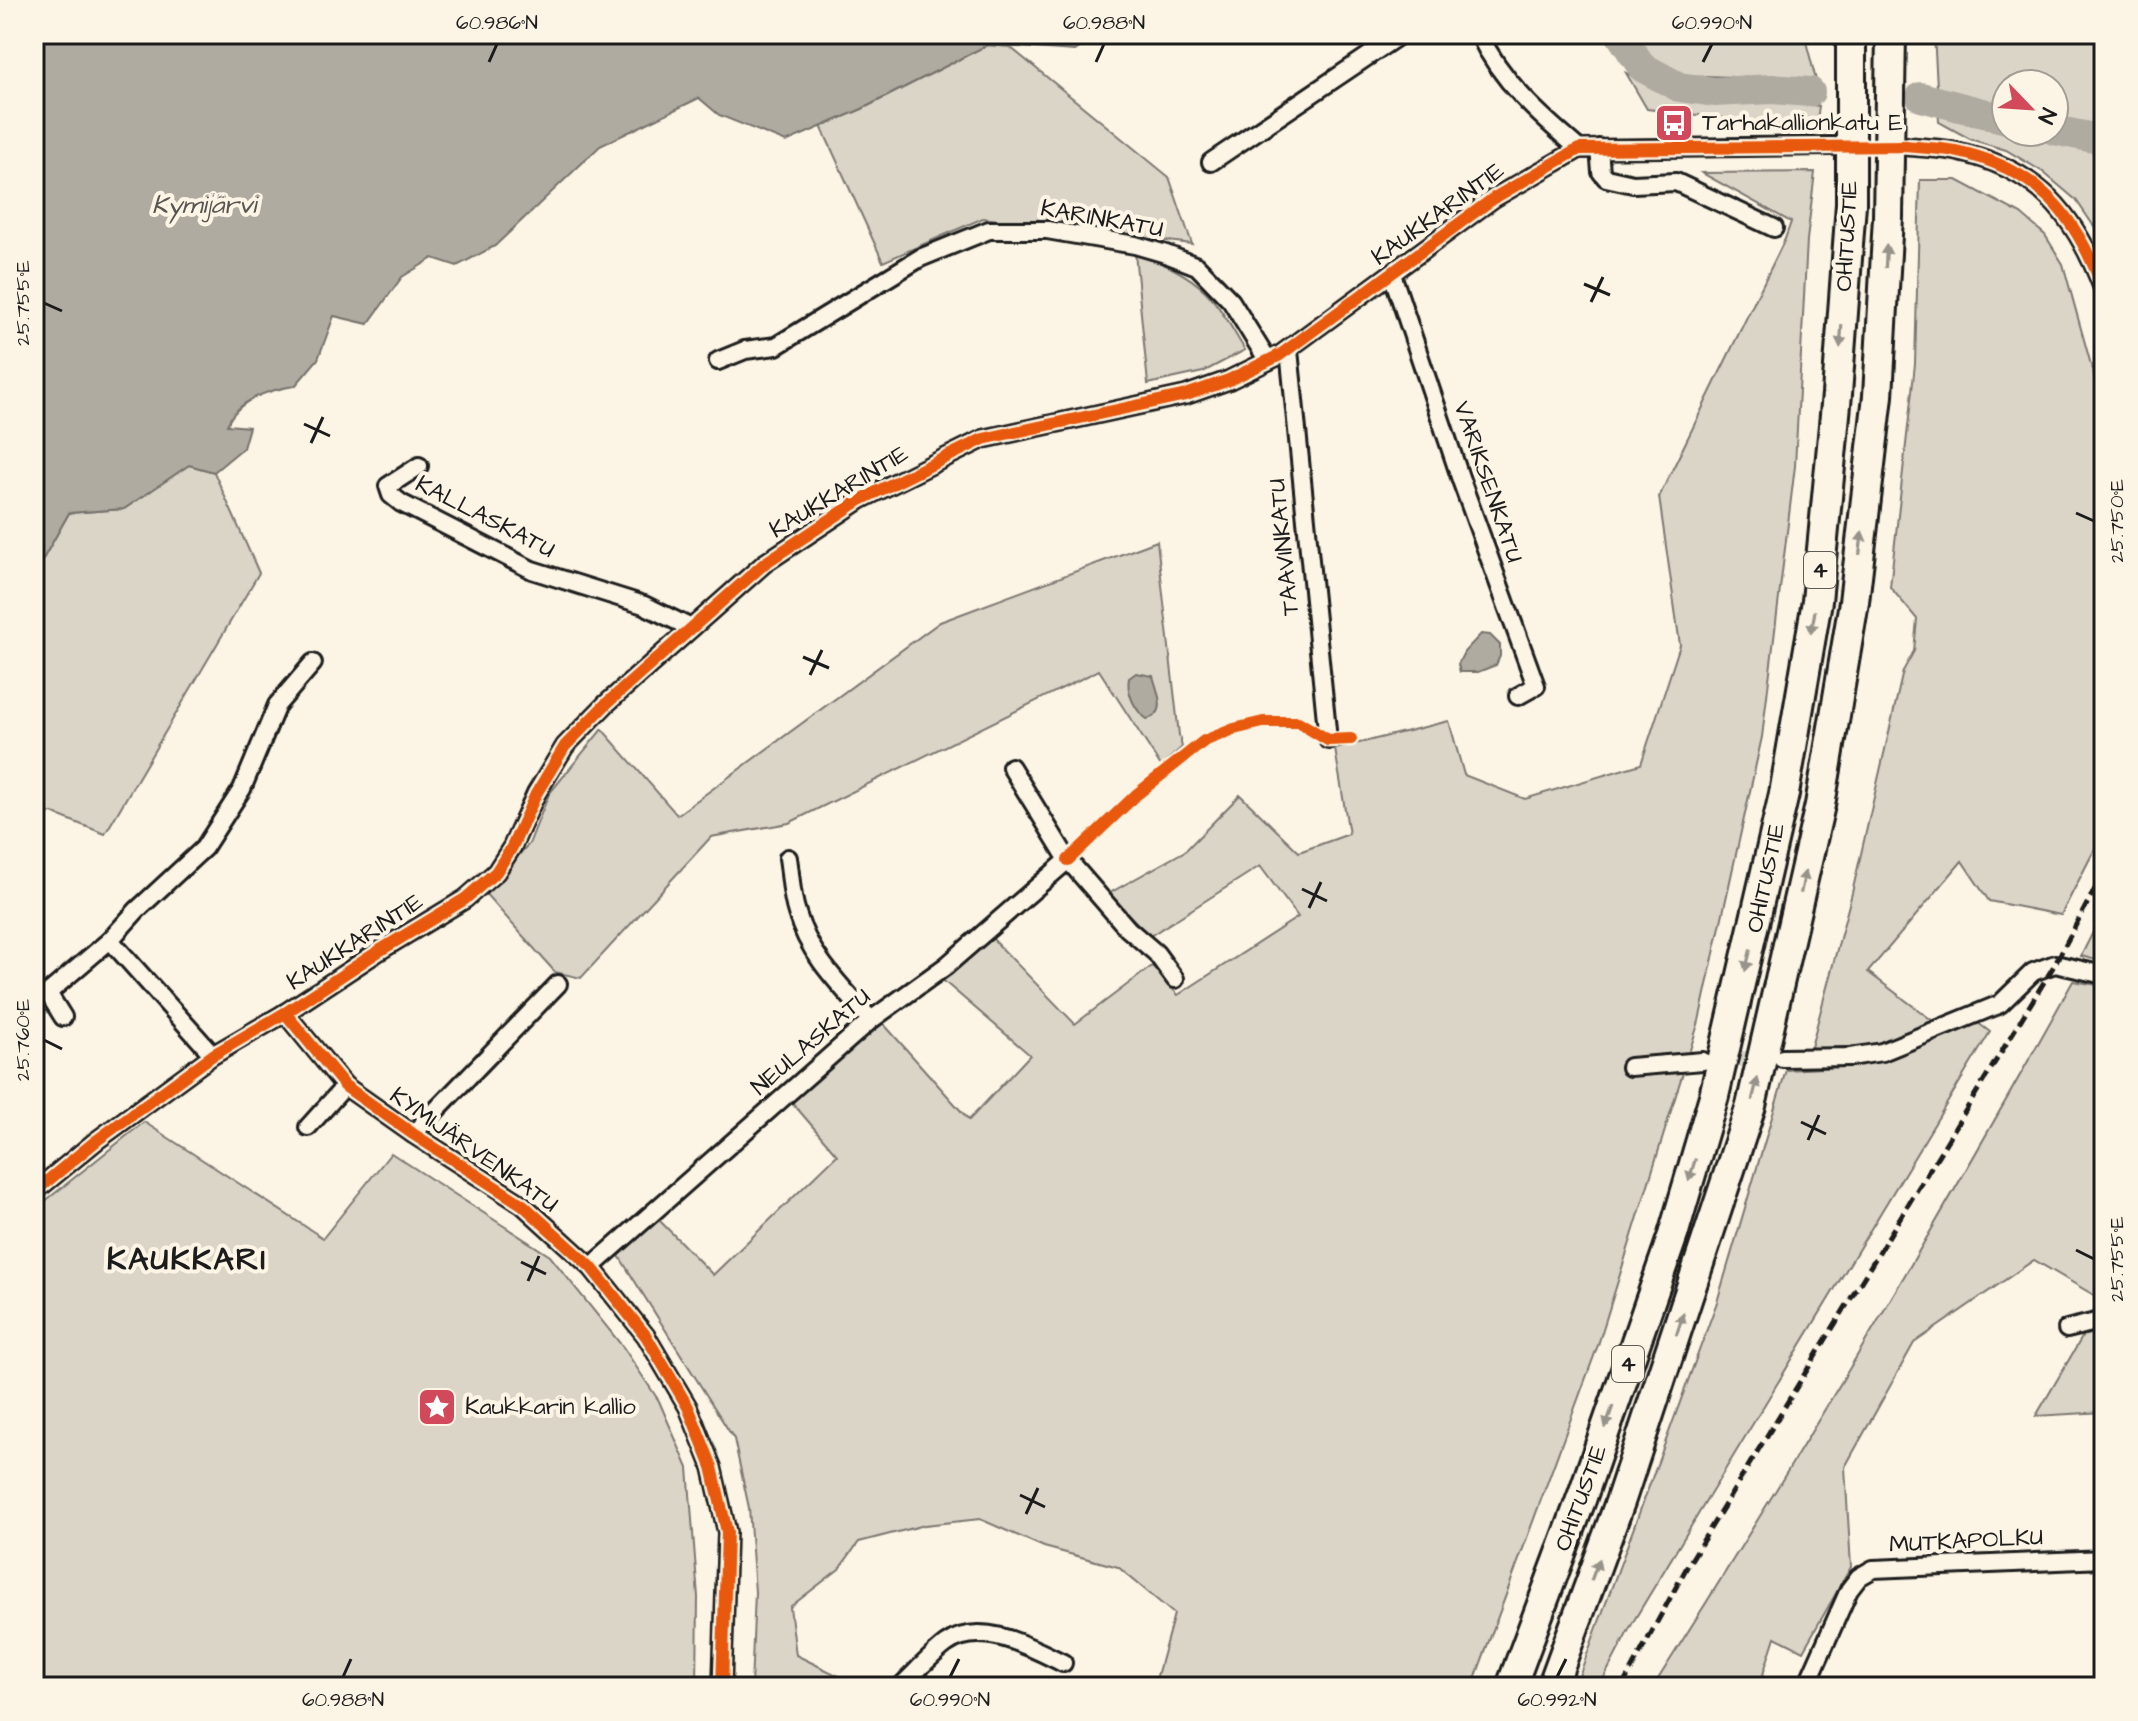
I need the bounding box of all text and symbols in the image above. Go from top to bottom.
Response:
text: 60.986°N [456,9,538,37]
text: 60.988°N [1063,9,1145,37]
text: 60.990°N [1672,9,1752,37]
north arrow [1990,68,2070,148]
bus stop icon: Tarhakallionkatu E [1653,102,1695,144]
text: N [2030,103,2064,129]
place label: Tarhakallionkatu E [1702,106,1903,140]
street label: KAUKKARINTIE [1365,154,1511,274]
street label: OHITUSTIE [1827,180,1867,292]
water label: Kymijärvi [152,187,259,224]
street label: KARINKATU [1038,191,1166,247]
one-way arrow [1879,243,1892,269]
text: 25.755°E [9,260,37,346]
one-way arrow [1834,324,1847,349]
street label: VARIKSENKATU [1444,397,1532,567]
street label: KAUKKARINTIE [763,437,915,547]
street label: KALLASKATU [409,467,561,567]
street label: TAAVINKATU [1260,477,1308,617]
text: 25.750°E [2103,479,2131,563]
one-way arrow [1854,530,1867,555]
road number: 4 [1804,552,1836,588]
one-way arrow [1807,610,1819,635]
street label: OHITUSTIE [1738,820,1794,936]
one-way arrow [1797,870,1810,895]
street label: KAUKKARINTIE [280,885,430,999]
one-way arrow [1741,947,1753,972]
street label: NEULASKATU [744,980,878,1104]
text: 25.760°E [9,999,37,1081]
one-way arrow [1749,1076,1762,1101]
street label: KYMIJÄRVENKATU [383,1079,565,1221]
one-way arrow [1685,1159,1698,1183]
text: 25.755°E [2103,1216,2131,1302]
district label: KAUKKARI [107,1237,267,1282]
one-way arrow [1674,1312,1686,1336]
road number: 4 [1612,1346,1644,1382]
place icon: Kaukkarin kallio [416,1386,458,1428]
place label: Kaukkarin kallio [465,1390,636,1424]
one-way arrow [1603,1405,1615,1429]
street label: OHITUSTIE [1546,1440,1616,1556]
street label: MUTKAPOLKU [1888,1520,2044,1562]
one-way arrow [1589,1558,1602,1582]
text: 60.988°N [302,1686,384,1714]
text: 60.990°N [910,1686,990,1714]
text: 60.992°N [1517,1686,1597,1714]

